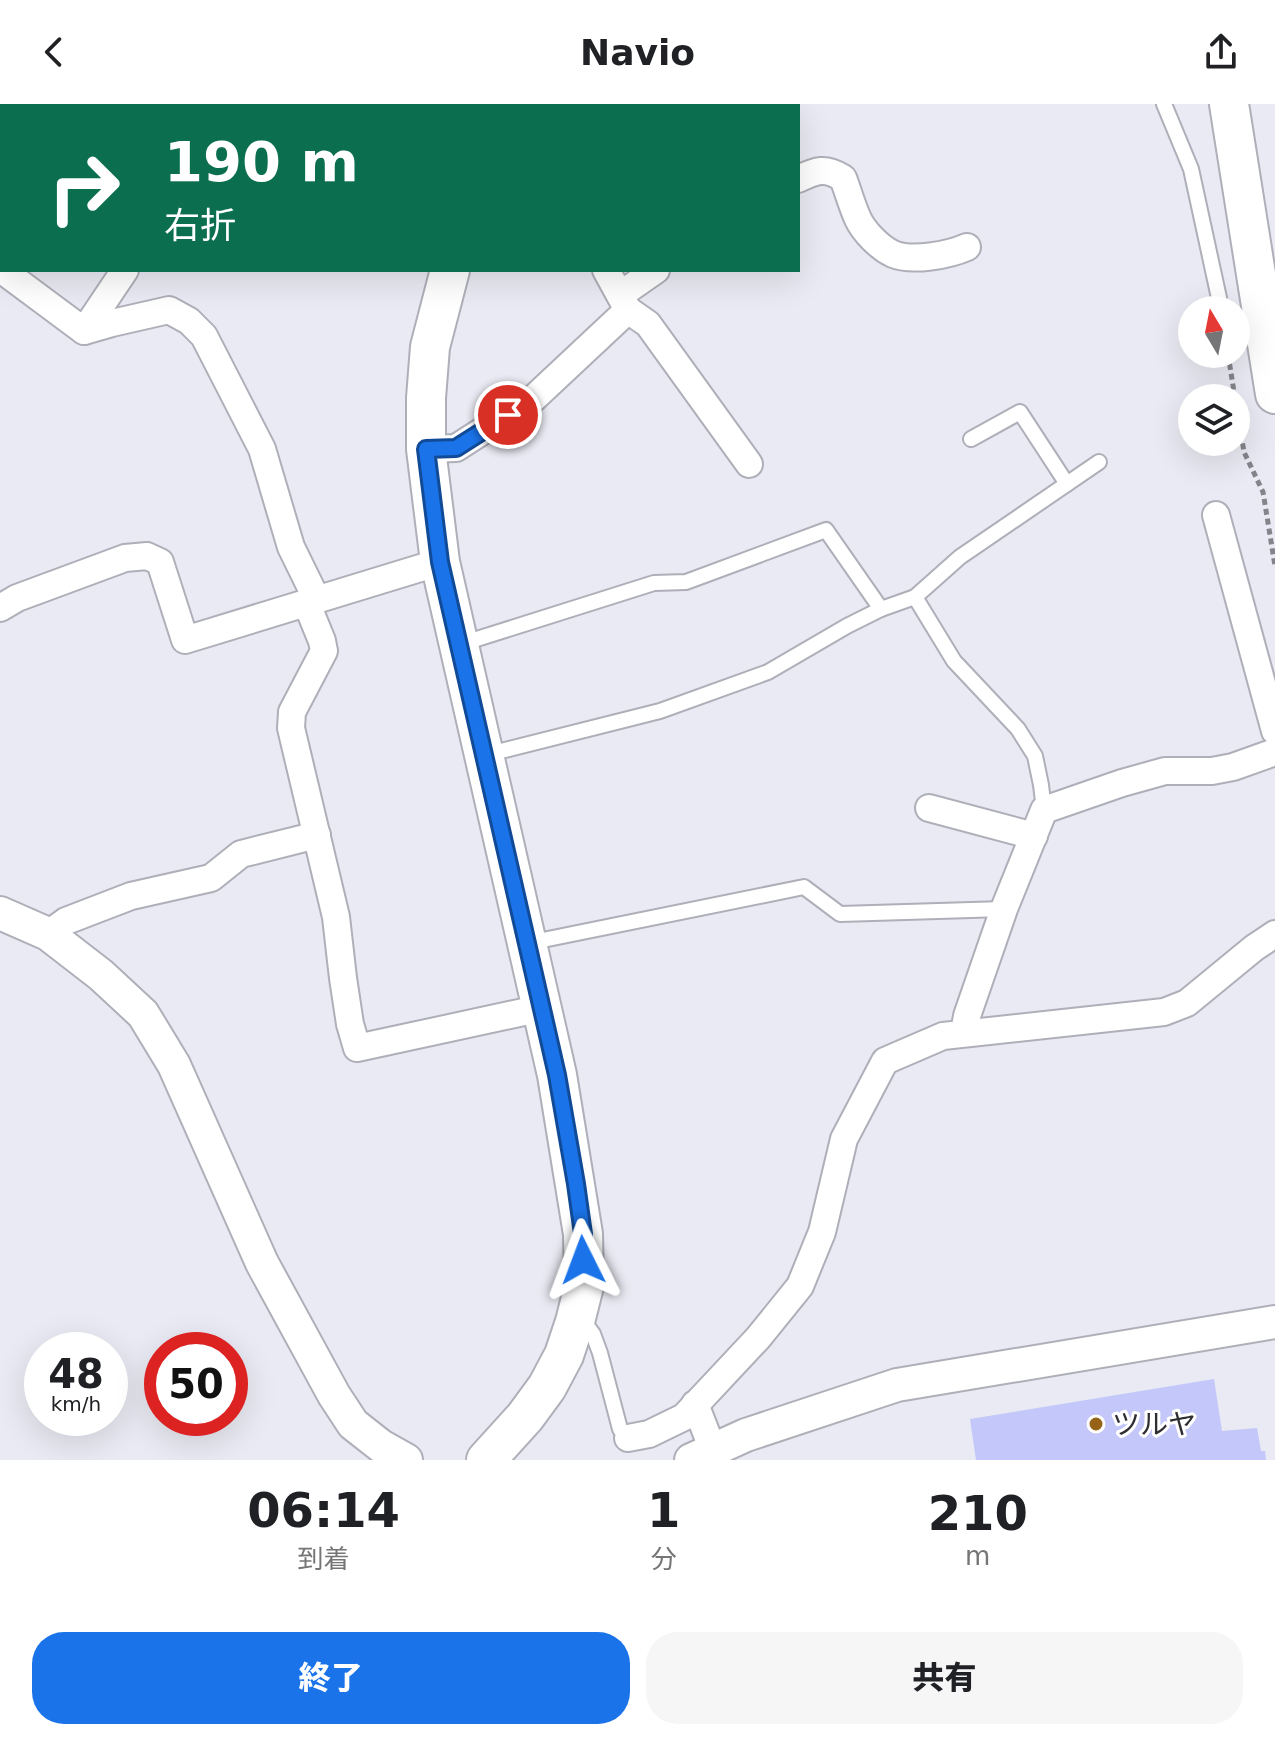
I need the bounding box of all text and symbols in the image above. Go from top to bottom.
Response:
icon: back [32,30,76,74]
icon: share [1199,30,1243,74]
text: Navio [580,32,695,73]
text: 190 m [164,129,359,194]
icon: right [32,136,136,240]
text: 右折 [164,205,236,246]
north arrow [1178,296,1250,368]
map controls [1178,296,1250,456]
pin [474,381,542,449]
button: layers [1178,384,1250,456]
icon: arrive [486,393,530,437]
position arrow [541,1218,625,1302]
speed limit sign: 50 [144,1332,248,1436]
text: 48 [48,1351,104,1397]
text: km/h [51,1392,101,1416]
place label: ツルヤ [1112,1408,1196,1441]
marker: ツルヤ [1087,1415,1105,1433]
text: 06:14 [247,1482,400,1538]
text: 1 [647,1482,680,1538]
text: 210 [928,1485,1028,1541]
text: m [965,1541,990,1571]
text: 到着 [298,1544,350,1574]
text: 分 [651,1544,677,1574]
button: 終了 [32,1632,630,1724]
button: 共有 [646,1632,1243,1724]

